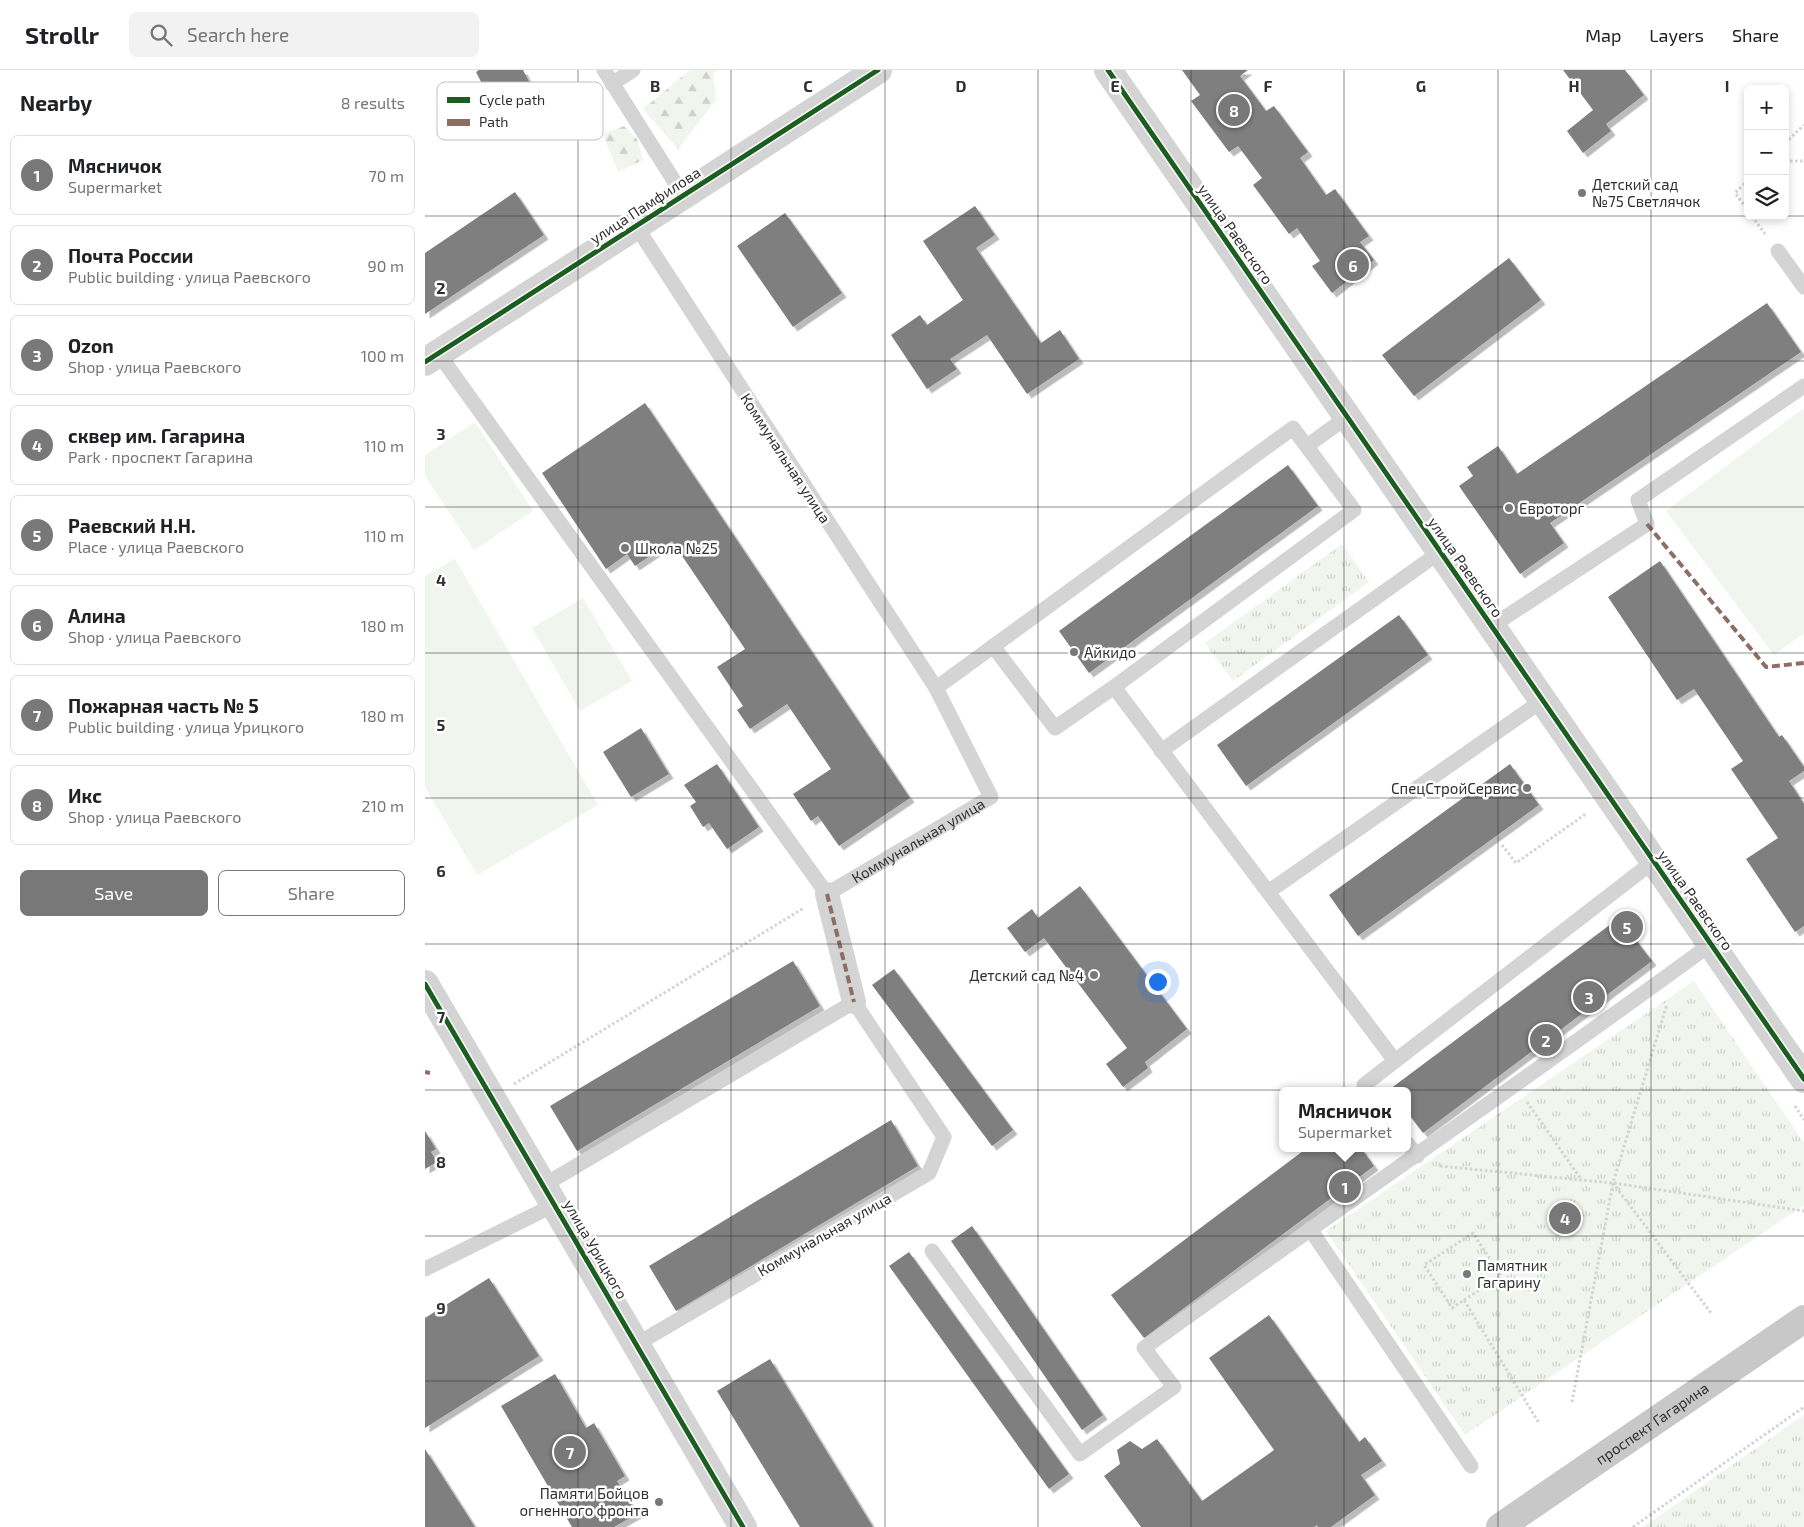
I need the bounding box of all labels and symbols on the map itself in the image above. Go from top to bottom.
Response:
text: B [650,76,660,95]
text: C [803,76,813,95]
text: D [956,76,967,95]
text: E [1110,76,1120,95]
text: F [1264,76,1273,95]
text: G [1416,76,1426,95]
text: H [1568,76,1580,95]
text: I [1725,76,1729,95]
legend [437,82,603,140]
text: Cycle path [479,91,545,108]
pin: 8 [1218,91,1250,129]
text: Path [479,113,508,130]
street label: улица Памфилова [586,163,704,248]
place label: Детский сад №75 Светлячок [1592,175,1700,210]
street label: улица Раевского [1194,180,1277,288]
marker: Детский сад №75 Светлячок [1576,187,1588,199]
pin: 6 [1337,246,1369,284]
text: 2 [436,278,446,297]
street label: Коммунальная улица [736,390,835,527]
text: 3 [436,424,446,443]
place label: Евроторг [1519,499,1584,517]
marker: Евроторг [1503,502,1515,514]
street label: улица Раевского [1424,513,1507,621]
place label: Школа №25 [635,539,718,557]
marker: Школа №25 [619,542,631,554]
text: 4 [436,570,446,589]
place label: Айкидо [1084,643,1136,661]
marker: Айкидо [1068,646,1080,658]
text: 5 [437,715,446,734]
place label: СпецСтройСервис [1391,779,1517,797]
marker: СпецСтройСервис [1521,782,1533,794]
street label: Коммунальная улица [848,794,988,887]
street label: улица Раевского [1654,846,1737,954]
text: 6 [436,861,446,880]
pin: 5 [1611,908,1643,946]
place label: Детский сад №4 [969,966,1084,984]
marker: Детский сад №4 [1088,969,1100,981]
your location [1145,969,1171,995]
pin: 3 [1573,978,1605,1016]
text: 7 [437,1007,446,1026]
pin: 2 [1530,1021,1562,1059]
text: 8 [436,1152,446,1171]
pin: 1 [1329,1168,1361,1206]
street label: Коммунальная улица [754,1188,895,1281]
street label: улица Урицкого [559,1196,632,1302]
pin: 4 [1549,1199,1581,1237]
place label: Памятник Гагарину [1477,1256,1548,1292]
marker: Памятник Гагарину [1461,1268,1473,1280]
text: 9 [436,1298,446,1317]
street label: проспект Гагарина [1592,1378,1712,1468]
pin: 7 [554,1433,586,1471]
place label: Памяти Бойцов огненного фронта [519,1484,649,1519]
marker: Памяти Бойцов огненного фронта [653,1496,665,1508]

